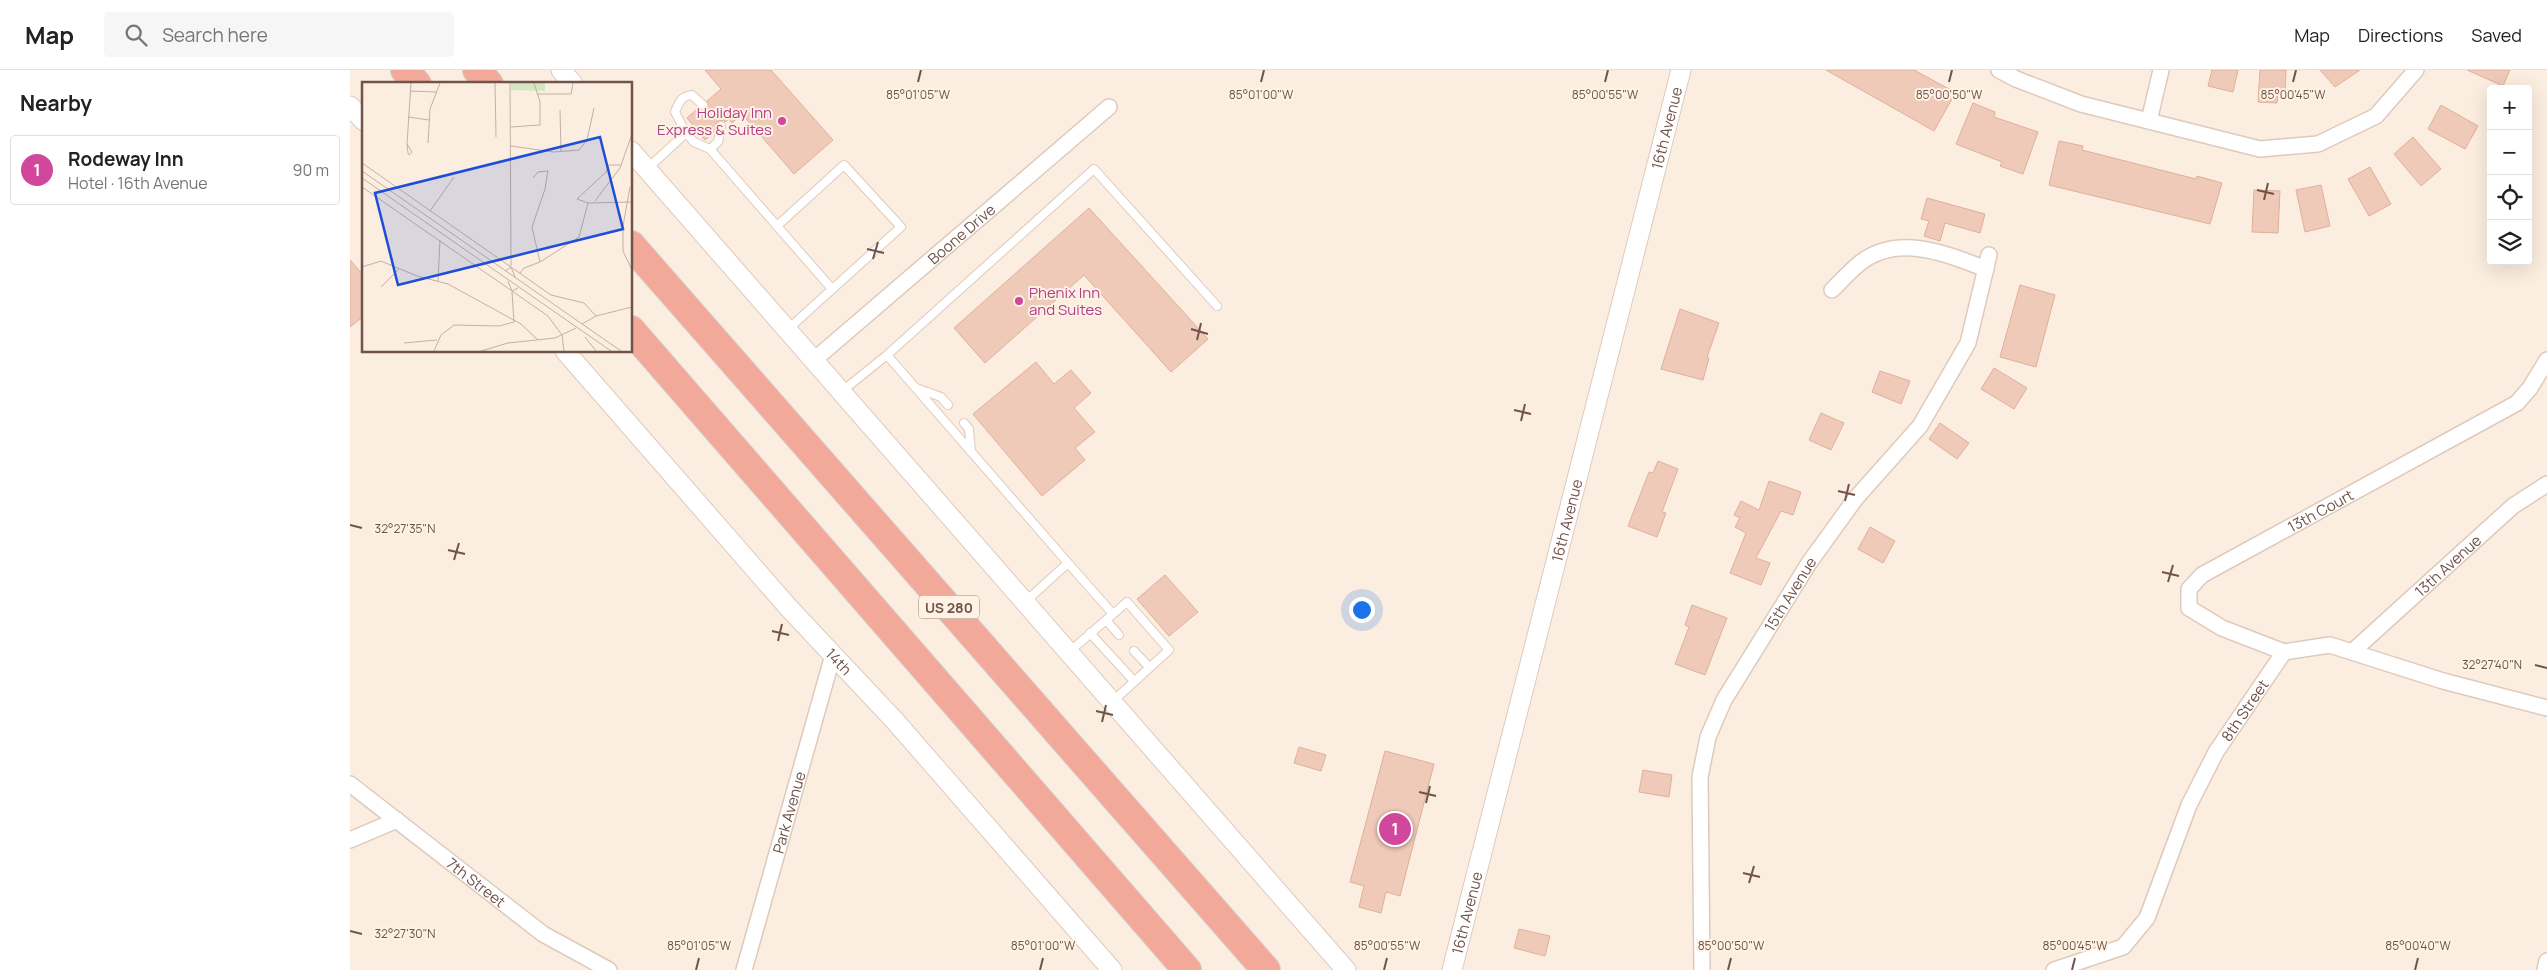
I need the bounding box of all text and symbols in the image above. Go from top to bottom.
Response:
search box [104,12,454,57]
text: Map [25,18,74,51]
icon: search [122,21,150,49]
text: Search here [162,22,268,48]
text: Map [2294,23,2330,47]
text: Directions [2358,23,2443,47]
text: Saved [2471,23,2522,47]
inset map [362,82,632,352]
street label: 16th Avenue [1646,84,1687,171]
map controls [2487,85,2532,265]
button: + [2487,85,2532,130]
text: 85°01'05"W [886,86,951,103]
text: 85°01'00"W [1229,86,1294,103]
text: 85°00'55"W [1572,86,1639,103]
text: 85°00'50"W [1916,86,1983,103]
text: 85°00'45"W [2261,86,2326,103]
text: Nearby [20,89,92,117]
place label: Holiday Inn Express & Suites [657,102,772,140]
marker: Holiday Inn Express & Suites [776,115,788,127]
button: − [2487,130,2532,175]
text: Rodeway Inn [68,146,184,172]
text: 1 [33,159,41,181]
text: 90 m [293,159,329,181]
text: Hotel · 16th Avenue [68,172,208,194]
button: locate [2487,175,2532,220]
street label: Boone Drive [923,199,1000,269]
button: layers [2487,220,2532,265]
place label: Phenix Inn and Suites [1029,282,1102,320]
marker: Phenix Inn and Suites [1013,295,1025,307]
street label: 16th Avenue [1546,477,1587,564]
street label: 13th Court [2284,484,2357,537]
text: 32°27'35"N [375,520,435,537]
street label: 13th Avenue [2410,529,2486,601]
street label: 15th Avenue [1759,552,1821,635]
road number: US 280 [919,596,979,618]
your location [1349,597,1375,623]
street label: 14th [821,643,857,679]
text: 32°27'40"N [2462,656,2522,673]
street label: 8th Street [2216,675,2273,745]
street label: Park Avenue [767,769,810,856]
pin: 1 [1379,810,1411,848]
street label: 7th Street [442,853,510,912]
street label: 16th Avenue [1446,869,1487,956]
text: 32°27'30"N [374,925,436,942]
text: 85°01'05"W [667,937,732,954]
text: 85°01'00"W [1011,937,1076,954]
text: 85°00'55"W [1354,937,1421,954]
text: 85°00'50"W [1698,937,1765,954]
text: 85°00'45"W [2043,937,2108,954]
text: 85°00'40"W [2385,937,2451,954]

